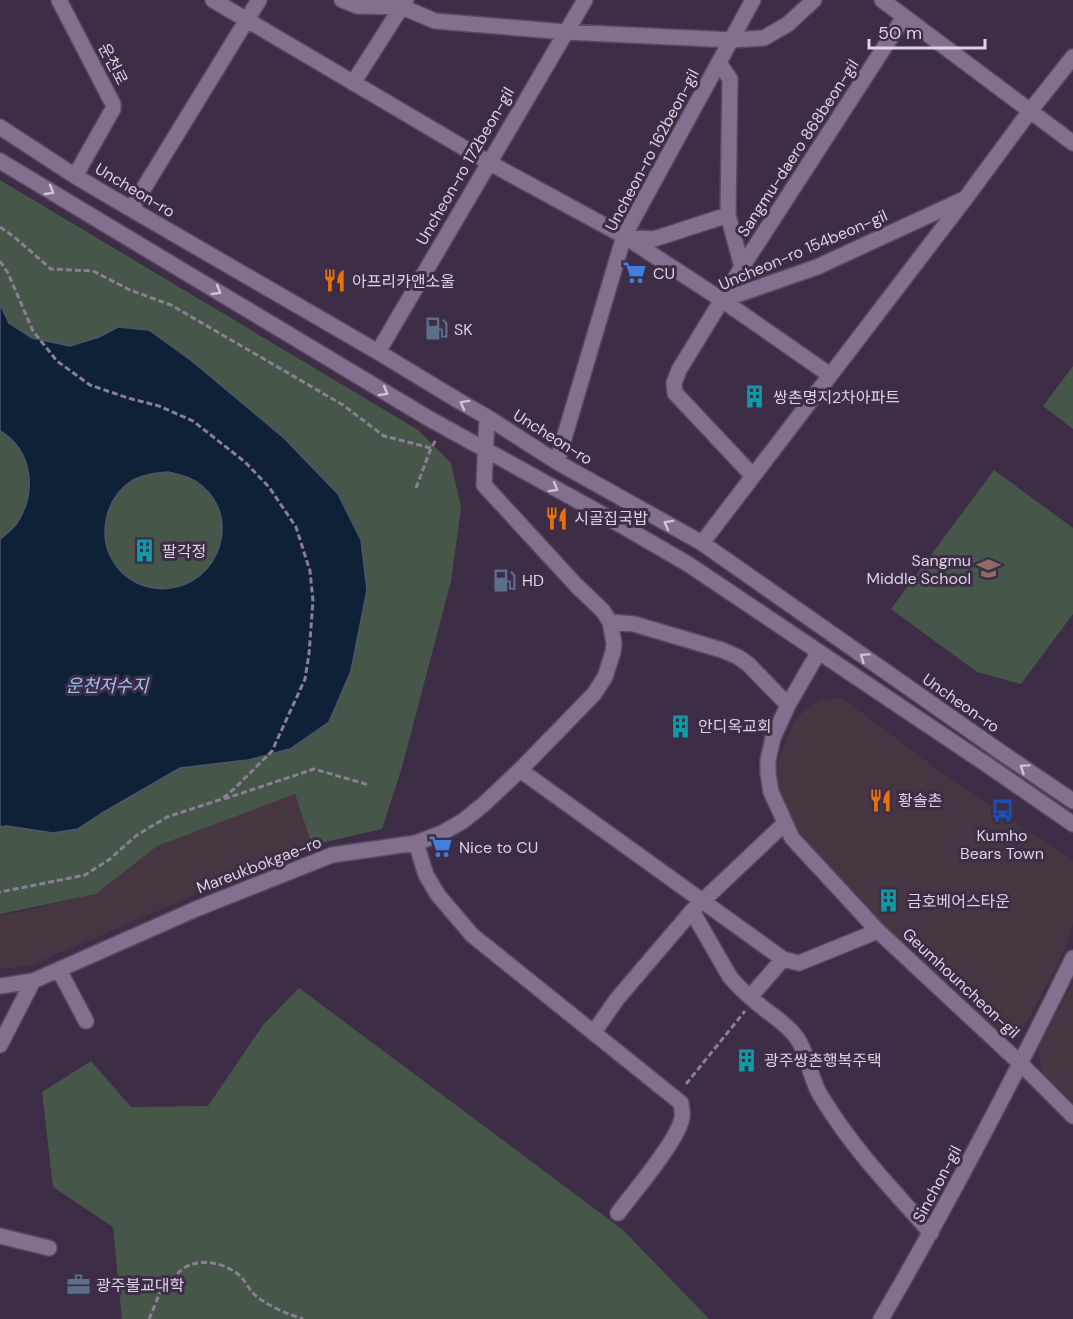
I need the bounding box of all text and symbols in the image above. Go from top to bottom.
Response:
scale bar [869,12,984,50]
text: 50 m [878,21,922,45]
street label: 운천로 [94,40,133,89]
street label: Sangmu-daero 868beon-gil [733,55,863,241]
street label: Uncheon-ro 162beon-gil [600,65,704,235]
street label: Uncheon-ro 172beon-gil [411,83,519,249]
street label: Uncheon-ro [91,158,179,222]
one-way arrow [44,184,54,195]
street label: Uncheon-ro 154beon-gil [716,205,890,295]
supermarket icon: CU [622,260,648,286]
place label: CU [653,263,675,284]
restaurant icon: 아프리카앤소울 [321,268,347,294]
place label: 아프리카앤소울 [352,271,455,292]
one-way arrow [211,284,221,296]
fuel station icon: SK [423,316,449,342]
place label: SK [454,319,473,340]
building icon: 쌍촌명지2차아파트 [742,384,768,410]
one-way arrow [378,385,388,396]
place label: 쌍촌명지2차아파트 [773,387,900,408]
one-way arrow [460,400,470,411]
street label: Uncheon-ro [509,404,597,470]
one-way arrow [548,481,558,492]
restaurant icon: 시골집국밥 [543,505,569,531]
place label: 시골집국밥 [574,508,648,529]
one-way arrow [664,520,674,532]
building icon: 팔각정 [131,538,157,564]
place label: 팔각정 [162,541,206,562]
place label: Sangmu Middle School [867,550,971,589]
school or university icon: Sangmu Middle School [976,556,1002,582]
fuel station icon: HD [491,567,517,593]
place label: HD [522,570,544,591]
one-way arrow [860,653,871,664]
street label: Uncheon-ro [918,669,1004,737]
water label: 운천저수지 [66,674,150,698]
building icon: 안디옥교회 [667,713,693,739]
place label: 안디옥교회 [698,716,772,737]
one-way arrow [1020,764,1031,775]
restaurant icon: 황솔촌 [867,787,893,813]
place label: 황솔촌 [898,790,942,811]
bus stop icon: Kumho Bears Town [989,797,1015,823]
place label: Kumho Bears Town [960,825,1044,864]
street label: Mareukbokgae-ro [194,832,324,898]
supermarket icon: Nice to CU [428,834,454,860]
place label: Nice to CU [459,837,538,858]
building icon: 금호베어스타운 [876,888,902,914]
place label: 금호베어스타운 [907,891,1010,912]
street label: Geumhouncheon-gil [898,923,1024,1043]
building icon: 광주쌍촌행복주택 [733,1047,759,1073]
place label: 광주쌍촌행복주택 [764,1050,882,1071]
street label: Sinchon-gil [908,1142,966,1226]
office icon: 광주불교대학 [65,1272,91,1298]
place label: 광주불교대학 [96,1275,185,1296]

